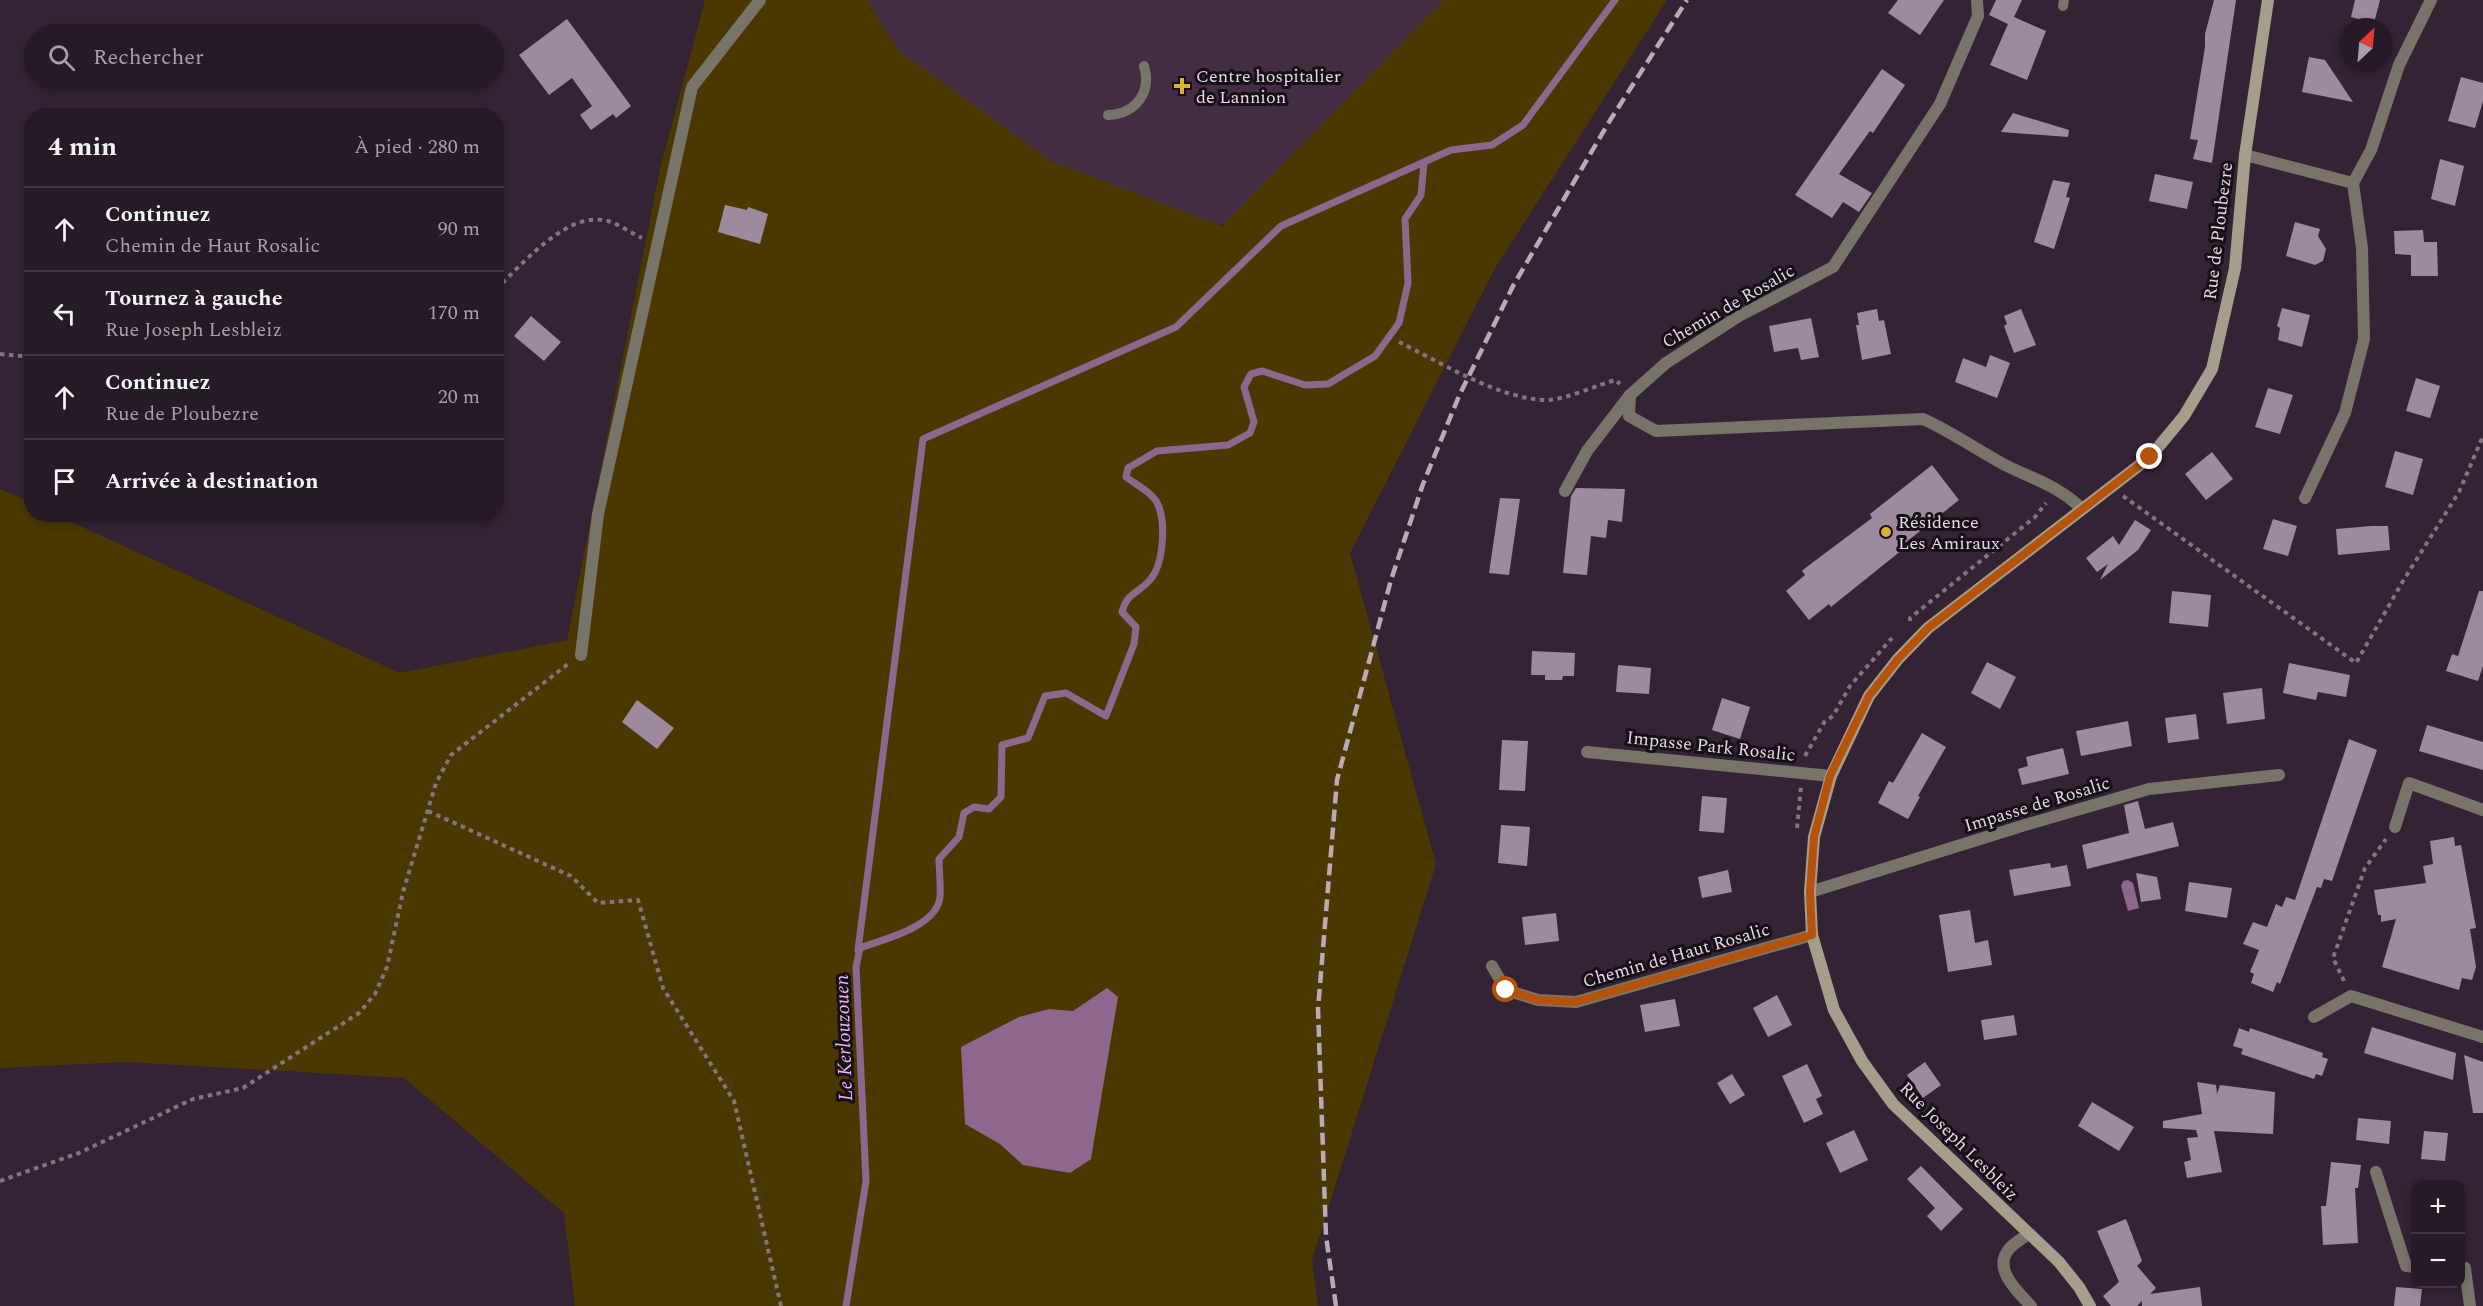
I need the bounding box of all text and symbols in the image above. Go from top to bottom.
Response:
north arrow [2339,18,2393,72]
search box [24,24,504,90]
icon: search [45,41,78,74]
text: Rechercher [93,41,204,74]
place label: Centre hospitalier de Lannion [1196,63,1341,111]
marker: Centre hospitalier de Lannion [1173,77,1191,95]
text: 4 min [48,127,117,167]
text: À pied · 280 m [354,132,480,162]
street label: Rue de Ploubezre [2197,161,2240,301]
text: Continuez [105,198,211,231]
icon: ahead [48,213,81,246]
text: 90 m [438,214,480,244]
text: Chemin de Haut Rosalic [105,231,320,261]
street label: Chemin de Rosalic [1657,257,1800,355]
text: Tournez à gauche [105,282,283,315]
icon: left [48,297,81,330]
text: 170 m [428,298,480,328]
text: Rue Joseph Lesbleiz [105,315,282,345]
text: Continuez [105,366,211,399]
icon: ahead [48,381,81,414]
text: 20 m [438,382,480,412]
text: Rue de Ploubezre [105,399,259,429]
route end [2136,443,2162,469]
icon: arrive [48,465,81,498]
text: Arrivée à destination [105,465,319,498]
place label: Résidence Les Amiraux [1898,509,2000,557]
marker: Résidence Les Amiraux [1879,525,1893,539]
street label: Impasse Park Rosalic [1625,724,1797,769]
street label: Impasse de Rosalic [1961,769,2113,839]
street label: Chemin de Haut Rosalic [1579,916,1773,995]
water label: Le Kerlouzouen [827,974,861,1102]
route start [1492,976,1518,1002]
street label: Rue Joseph Lesbleiz [1893,1075,2025,1207]
map controls [2411,1180,2465,1288]
button: + [2411,1180,2465,1234]
button: − [2411,1234,2465,1288]

